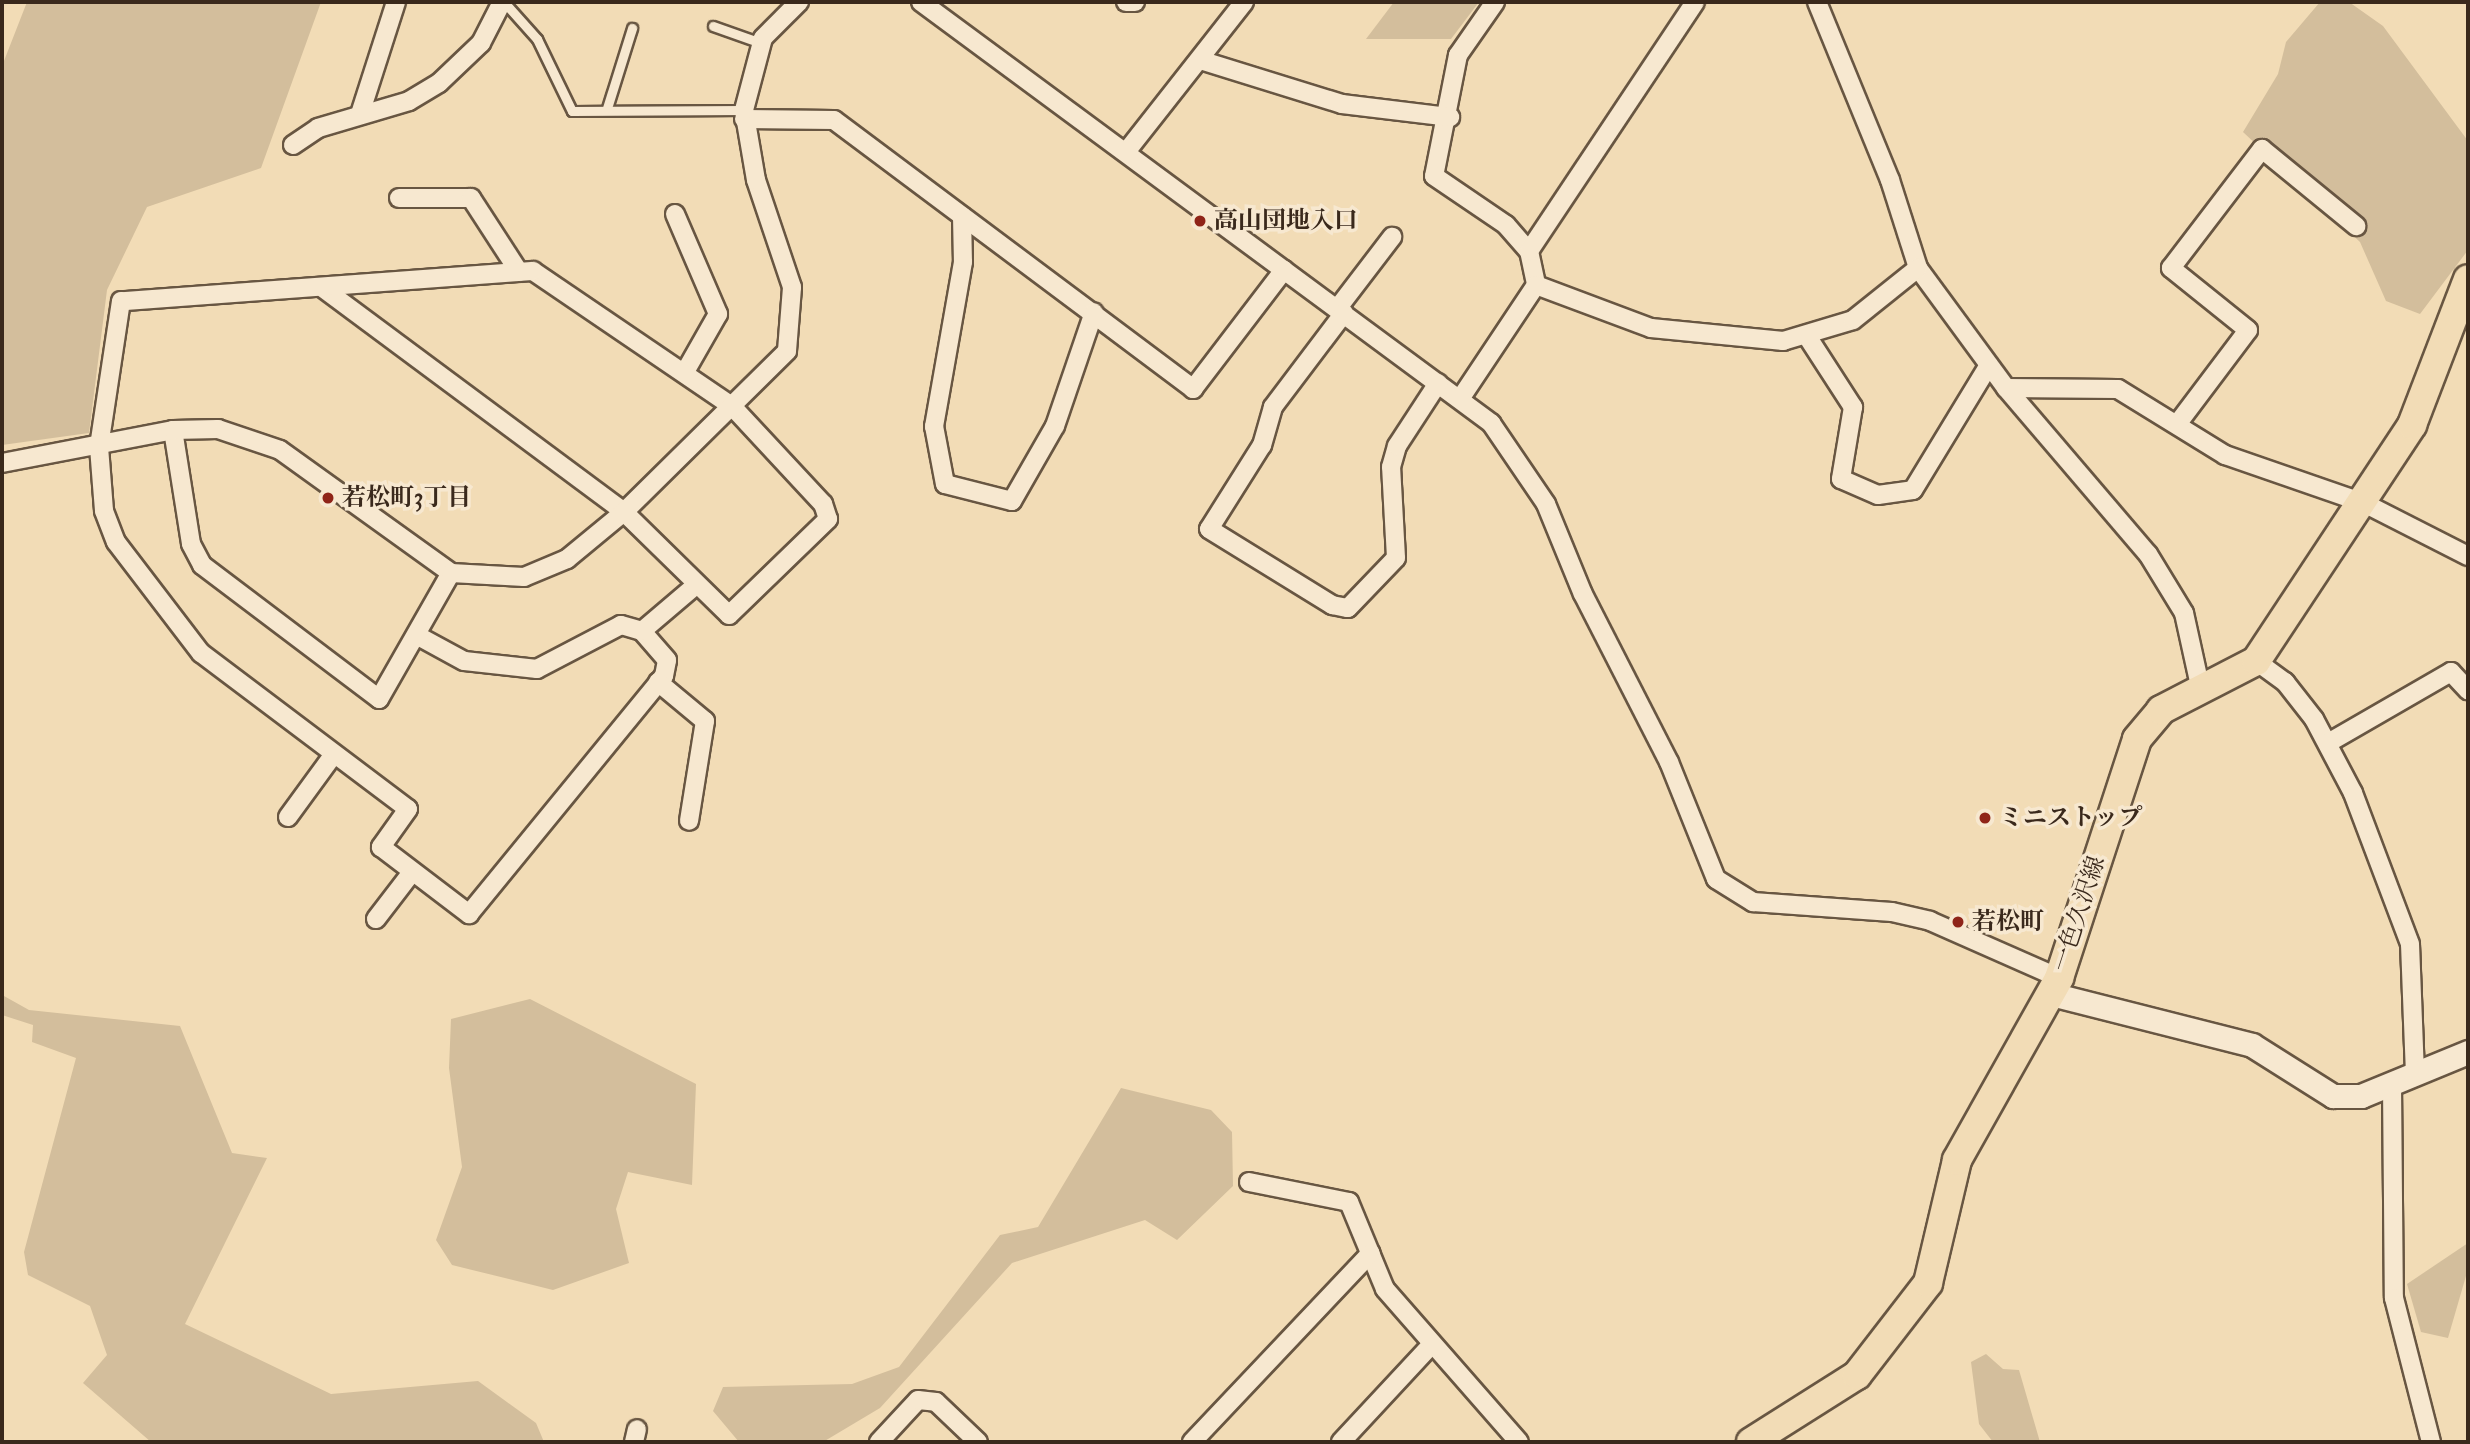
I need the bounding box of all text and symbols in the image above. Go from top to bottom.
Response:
place label: 高山団地入口 [1214,207,1358,235]
marker: 高山団地入口 [1192,213,1208,229]
place label: 若松町3丁目 [342,484,471,512]
marker: 若松町3丁目 [320,490,336,506]
place label: ミニストップ [1999,804,2143,832]
marker: ミニストップ [1977,810,1993,826]
street label: 一色久沢線 [2047,852,2111,976]
place label: 若松町 [1972,908,2044,936]
marker: 若松町 [1950,914,1966,930]

